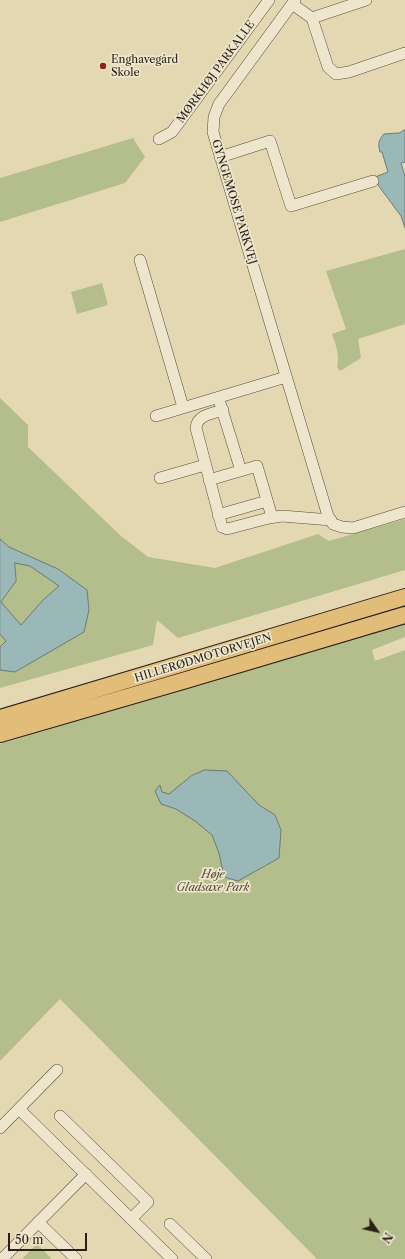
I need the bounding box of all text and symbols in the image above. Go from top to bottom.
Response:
street label: MØRKHØJ PARKALLE [174,18,258,126]
place label: Enghavegård Skole [111,53,178,79]
marker: Enghavegård Skole [98,61,108,71]
street label: GYNGEMOSE PARKVEJ [209,138,259,266]
street label: HILLERØDMOTORVEJEN [133,631,273,685]
park label: Høje Gladsaxe Park [176,868,250,894]
north arrow [357,1211,397,1251]
scale bar [10,1225,89,1251]
text: N [378,1230,395,1246]
text: 50 m [15,1232,44,1247]

